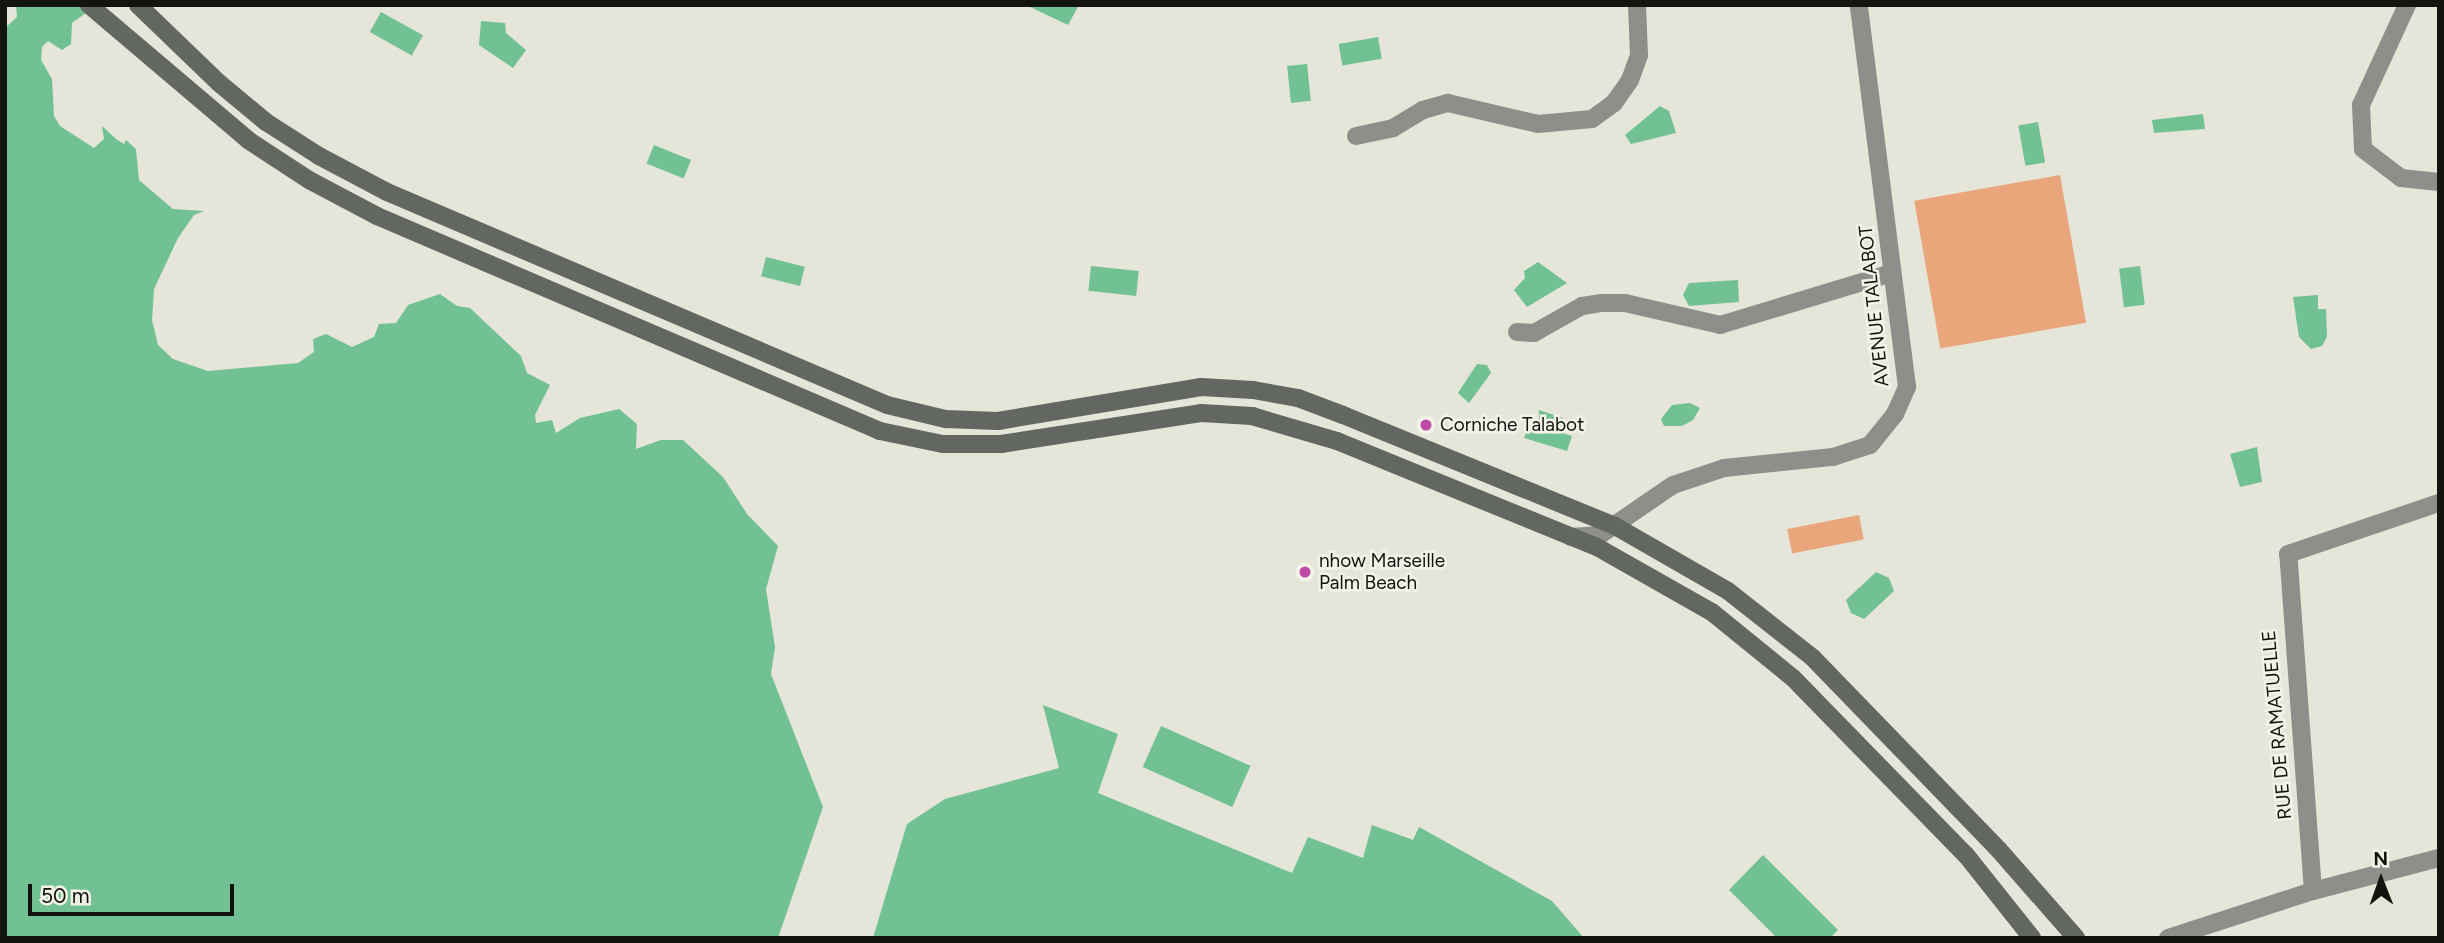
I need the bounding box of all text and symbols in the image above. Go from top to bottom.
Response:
street label: AVENUE TALABOT [1854,224,1894,388]
place label: Corniche Talabot [1440,414,1584,436]
marker: Corniche Talabot [1418,417,1434,433]
place label: nhow Marseille Palm Beach [1319,550,1445,594]
marker: nhow Marseille Palm Beach [1297,564,1313,580]
street label: RUE DE RAMATUELLE [2257,629,2297,821]
north arrow [2346,845,2416,915]
text: N [2373,847,2388,870]
scale bar [32,870,238,914]
text: 50 m [41,883,90,908]

